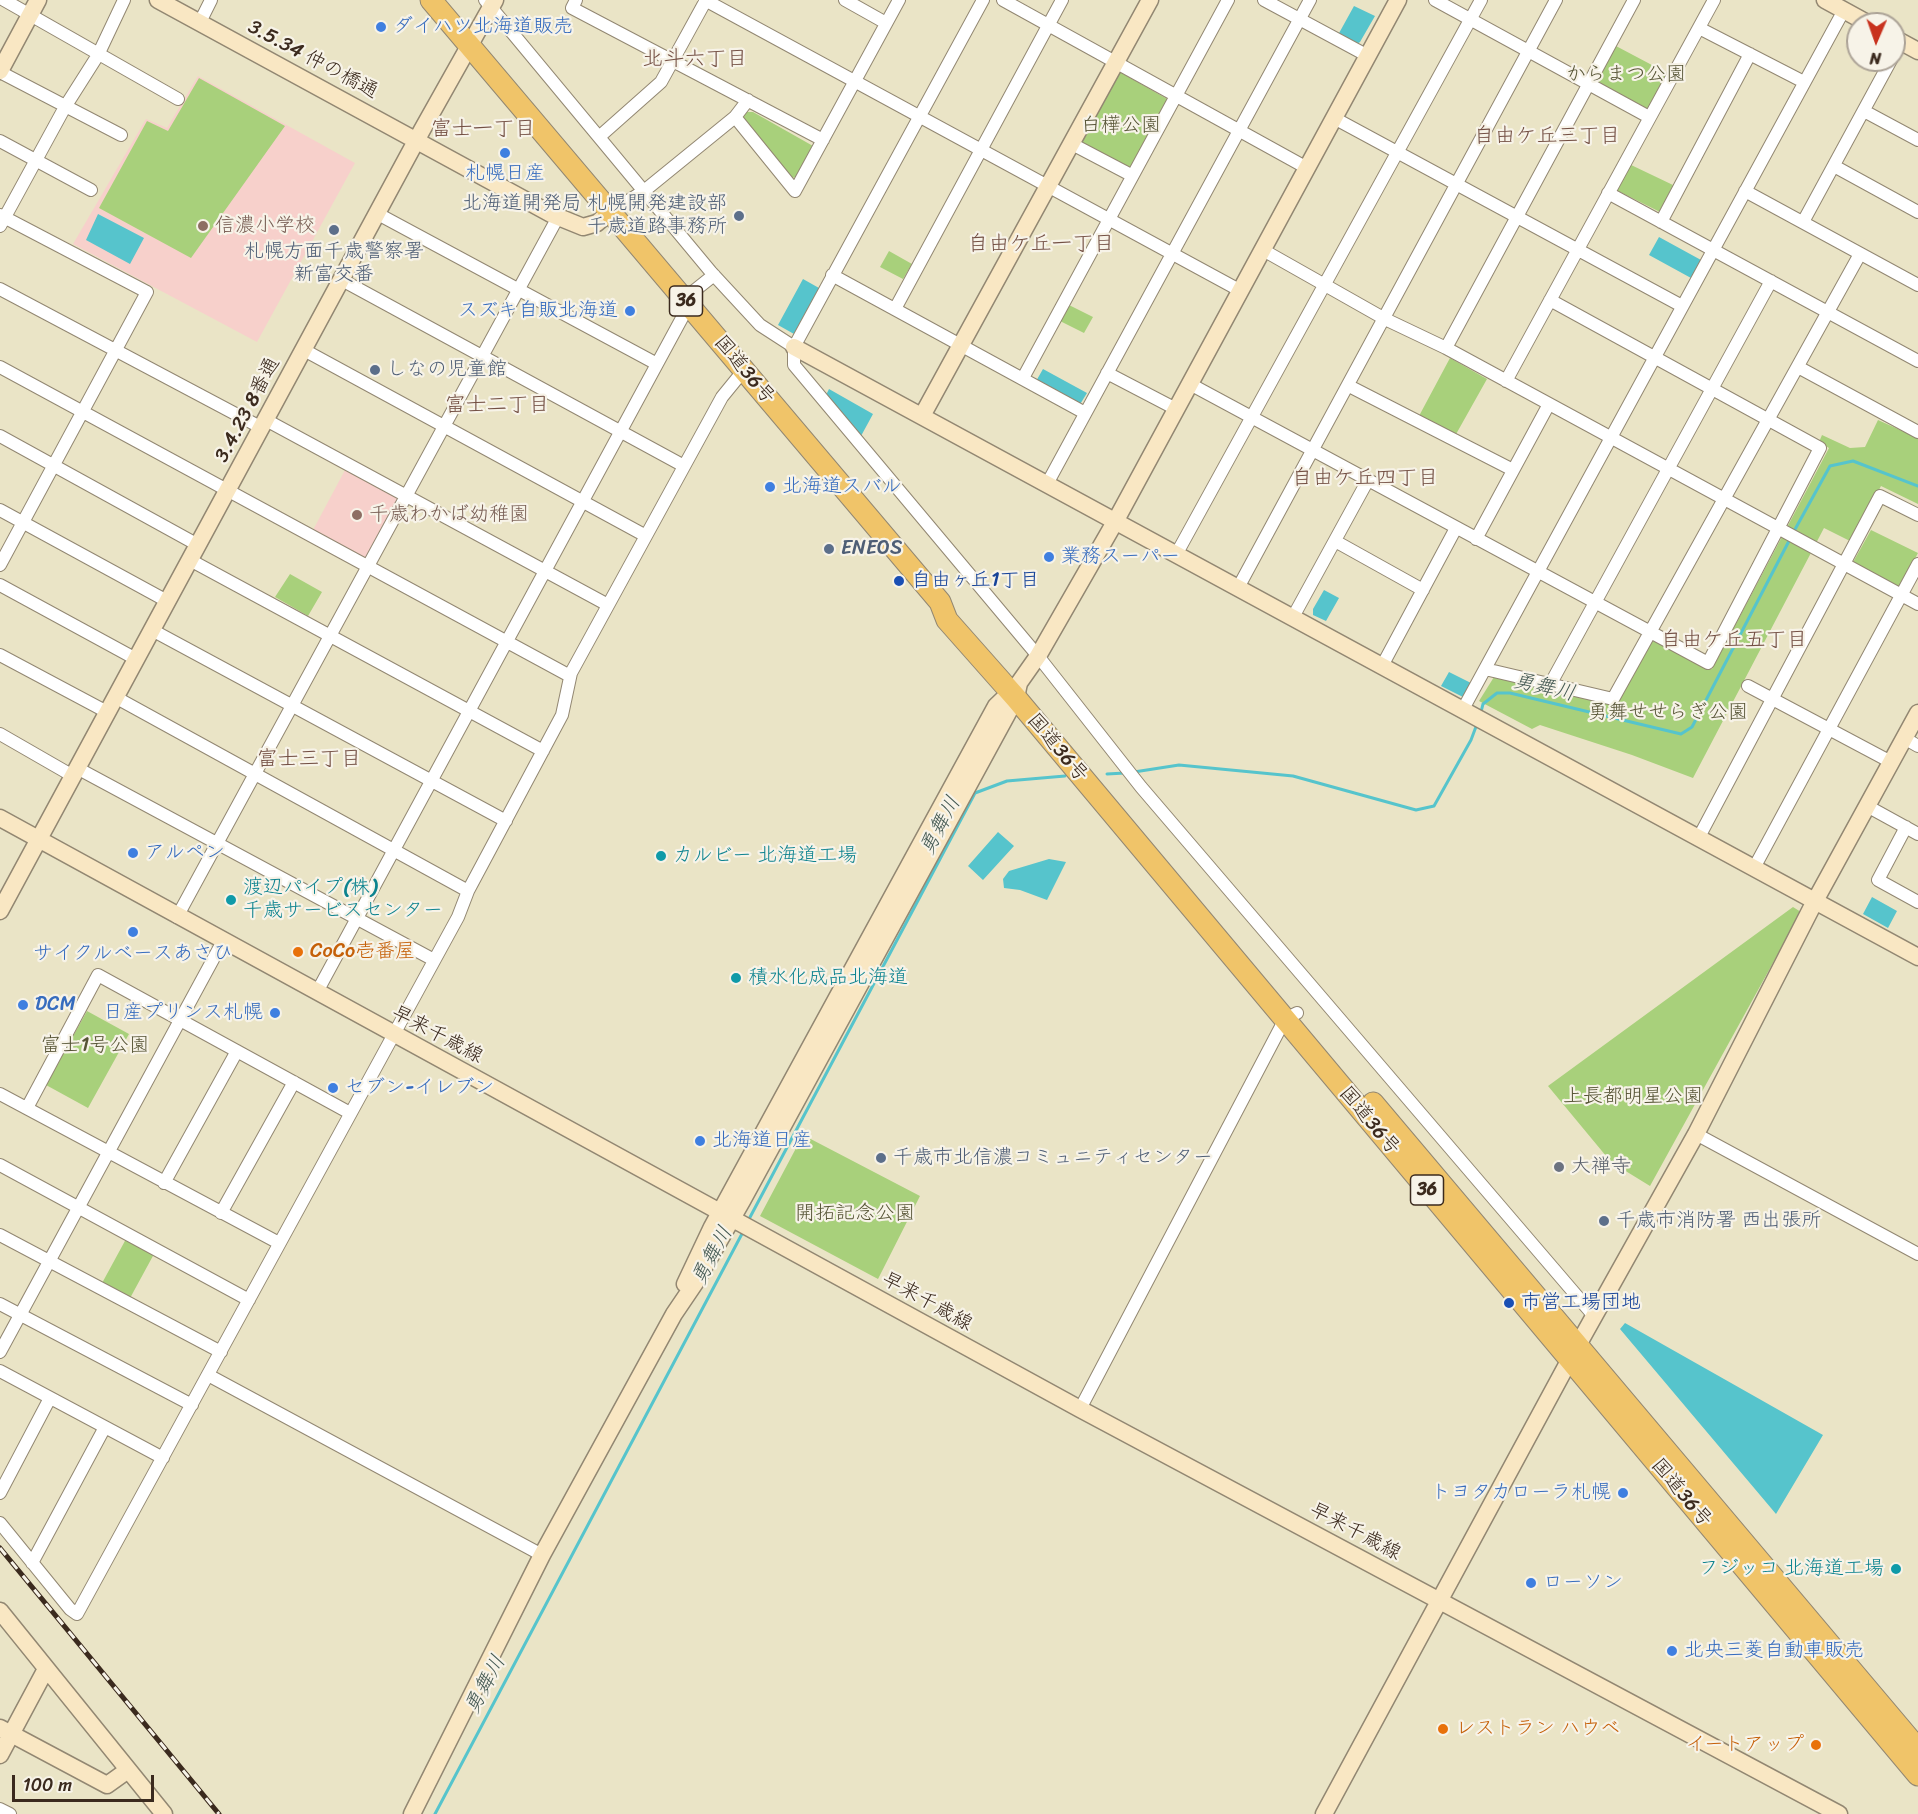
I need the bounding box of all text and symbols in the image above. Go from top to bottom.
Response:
north arrow [1846,12,1906,72]
place label: ダイハツ北海道販売 [393,15,573,39]
street label: 3.5.34 仲の橋通 [244,16,382,104]
marker: ダイハツ北海道販売 [374,20,388,34]
text: N [1869,44,1881,73]
district label: 北斗六丁目 [643,47,747,73]
park label: からまつ公園 [1566,63,1686,87]
park label: 白樺公園 [1081,114,1161,138]
district label: 富士一丁目 [431,117,535,143]
district label: 自由ケ丘三丁目 [1474,124,1620,150]
marker: 札幌日産 [498,146,512,160]
place label: 札幌日産 [465,162,545,186]
place label: 北海道開発局 札幌開発建設部 千歳道路事務所 [462,192,727,239]
marker: 北海道開発局 札幌開発建設部 千歳道路事務所 [732,209,746,223]
place label: 信濃小学校 [215,214,315,238]
marker: 信濃小学校 [196,219,210,233]
marker: 札幌方面千歳警察署 新富交番 [327,223,341,237]
district label: 自由ケ丘一丁目 [968,232,1114,258]
place label: 札幌方面千歳警察署 新富交番 [244,240,424,287]
road number: 36 [670,286,702,316]
place label: スズキ自販北海道 [458,299,618,323]
marker: スズキ自販北海道 [623,304,637,318]
street label: 国道36号 [708,331,780,409]
street label: 3.4.23 8番通 [210,353,286,467]
place label: しなの児童館 [387,358,507,382]
marker: しなの児童館 [368,363,382,377]
district label: 富士二丁目 [445,393,549,419]
district label: 自由ケ丘四丁目 [1292,466,1438,492]
place label: 北海道スバル [782,475,902,499]
marker: 北海道スバル [763,480,777,494]
place label: 千歳わかば幼稚園 [369,503,529,527]
marker: 千歳わかば幼稚園 [350,508,364,522]
place label: ENEOS [841,537,903,561]
marker: ENEOS [822,542,836,556]
place label: 業務スーパー [1061,545,1180,569]
marker: 業務スーパー [1042,550,1056,564]
place label: 自由ヶ丘1丁目 [911,569,1040,593]
marker: 自由ヶ丘1丁目 [892,574,906,588]
district label: 自由ケ丘五丁目 [1661,628,1807,654]
water label: 勇舞川 [1510,669,1578,707]
park label: 勇舞せせらぎ公園 [1588,701,1748,725]
street label: 国道36号 [1021,709,1093,787]
district label: 富士三丁目 [257,747,361,773]
water label: 勇舞川 [915,792,967,860]
place label: アルペン [145,841,225,865]
place label: カルビー 北海道工場 [673,844,857,868]
marker: アルペン [126,846,140,860]
marker: カルビー 北海道工場 [654,849,668,863]
place label: 渡辺パイプ(株) 千歳サービスセンター [243,876,443,923]
marker: 渡辺パイプ(株) 千歳サービスセンター [224,893,238,907]
marker: サイクルベースあさひ [126,925,140,939]
place label: CoCo壱番屋 [310,940,415,964]
place label: サイクルベースあさひ [33,942,233,966]
marker: CoCo壱番屋 [291,945,305,959]
place label: 積水化成品北海道 [748,966,908,990]
marker: 積水化成品北海道 [729,971,743,985]
place label: DCM [35,993,76,1017]
marker: DCM [16,998,30,1012]
place label: 日産プリンス札幌 [103,1001,263,1025]
street label: 早来千歳線 [387,1001,487,1069]
marker: 日産プリンス札幌 [268,1006,282,1020]
park label: 富士1号公園 [41,1034,149,1058]
place label: セブン-イレブン [345,1076,494,1100]
marker: セブン-イレブン [326,1081,340,1095]
street label: 国道36号 [1333,1082,1405,1160]
park label: 上長都明星公園 [1563,1085,1703,1109]
place label: 北海道日産 [712,1129,812,1153]
marker: 北海道日産 [693,1134,707,1148]
place label: 千歳市北信濃コミュニティセンター [893,1146,1213,1170]
marker: 千歳市北信濃コミュニティセンター [874,1151,888,1165]
place label: 大禅寺 [1571,1155,1631,1179]
marker: 大禅寺 [1552,1160,1566,1174]
road number: 36 [1410,1175,1444,1205]
park label: 開拓記念公園 [795,1202,915,1226]
place label: 千歳市消防署 西出張所 [1616,1209,1821,1233]
marker: 千歳市消防署 西出張所 [1597,1214,1611,1228]
water label: 勇舞川 [687,1222,739,1290]
street label: 早来千歳線 [877,1267,977,1337]
place label: 市営工場団地 [1521,1291,1641,1315]
marker: 市営工場団地 [1502,1296,1516,1310]
street label: 国道36号 [1645,1454,1717,1532]
place label: トヨタカローラ札幌 [1431,1481,1611,1505]
marker: トヨタカローラ札幌 [1616,1486,1630,1500]
street label: 早来千歳線 [1305,1498,1405,1566]
place label: フジッコ 北海道工場 [1699,1557,1884,1581]
marker: フジッコ 北海道工場 [1889,1562,1903,1576]
place label: ローソン [1543,1571,1623,1595]
marker: ローソン [1524,1576,1538,1590]
place label: 北央三菱自動車販売 [1684,1639,1864,1663]
marker: 北央三菱自動車販売 [1665,1644,1679,1658]
water label: 勇舞川 [460,1651,512,1719]
place label: レストラン ハウベ [1455,1717,1620,1741]
marker: レストラン ハウベ [1436,1722,1450,1736]
place label: イートアップ [1686,1733,1804,1757]
marker: イートアップ [1809,1738,1823,1752]
scale bar [15,1763,158,1801]
text: 100 m [23,1769,72,1801]

